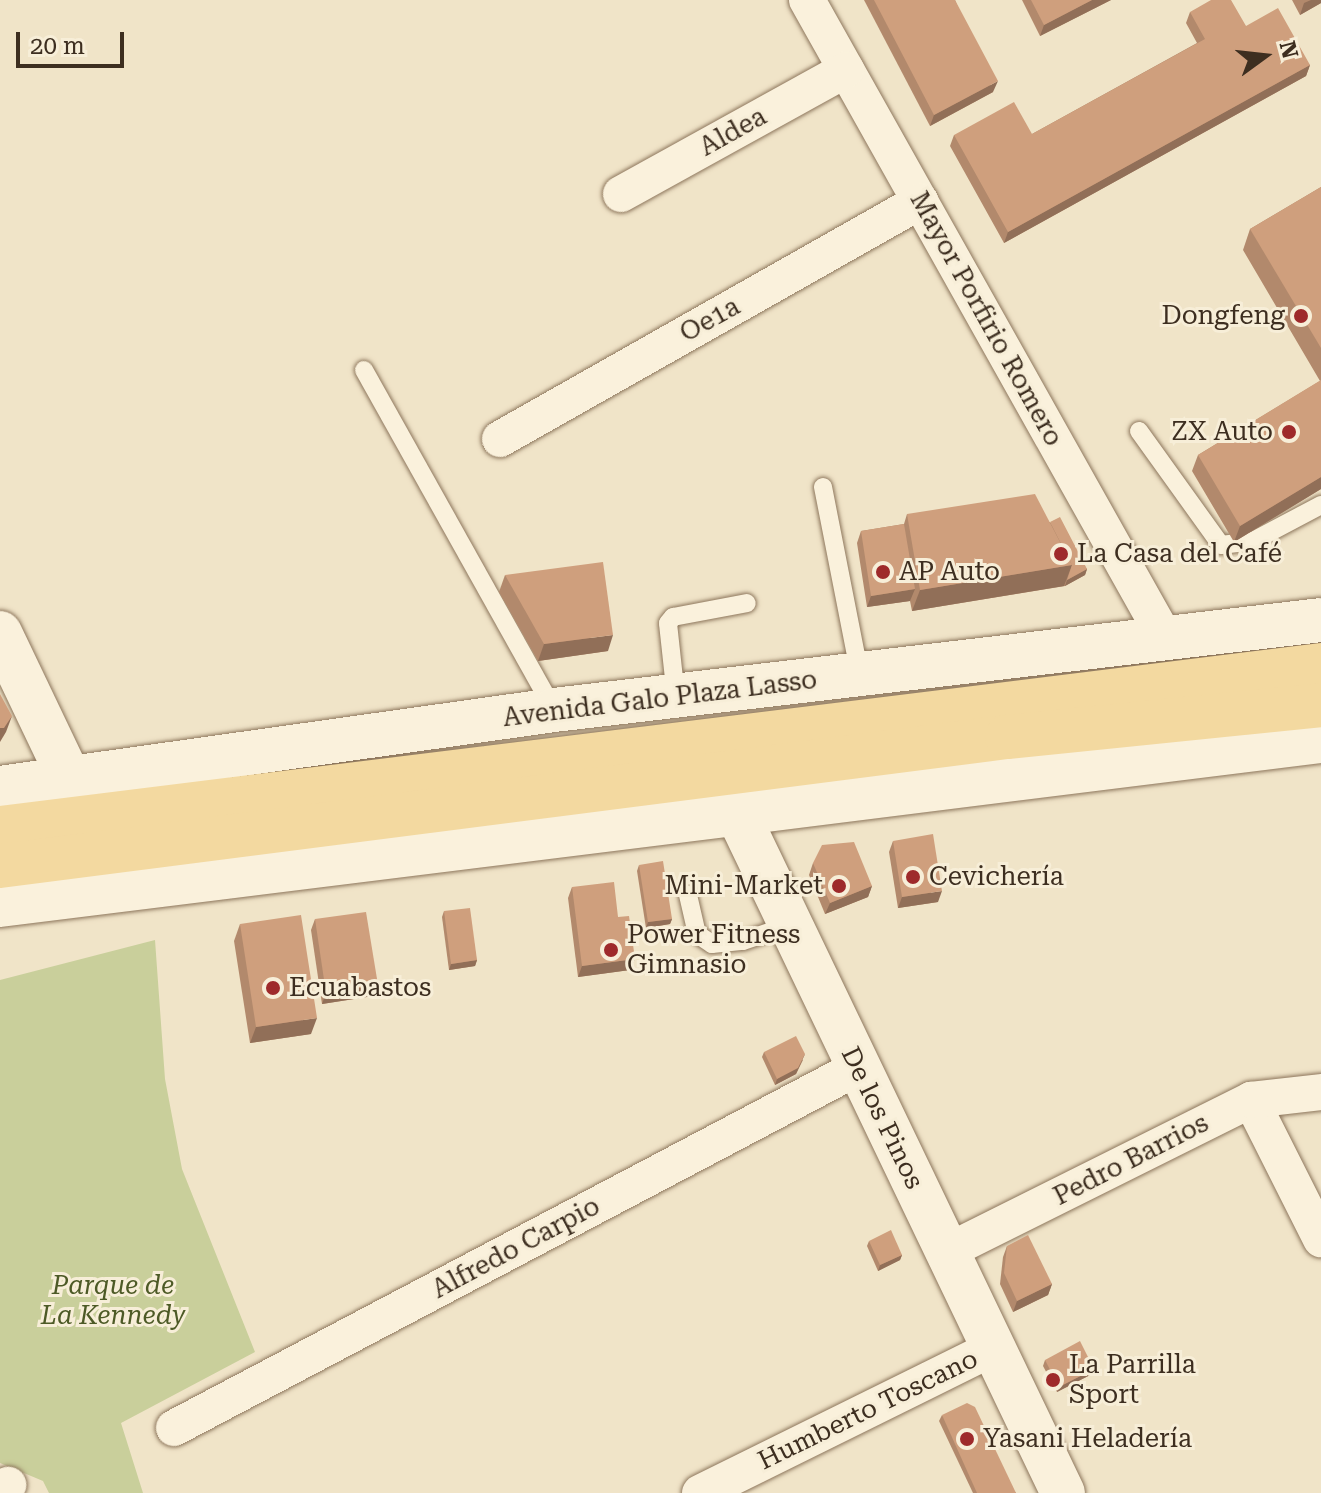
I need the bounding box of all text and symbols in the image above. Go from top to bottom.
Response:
scale bar [20,16,128,66]
north arrow [1225,16,1305,96]
text: 20 m [30,32,85,60]
text: N [1274,38,1303,61]
street label: Aldea [694,101,772,163]
street label: Mayor Porfirio Romero [903,186,1069,452]
street label: Oe1a [675,291,745,349]
place label: Dongfeng [1161,300,1285,332]
marker: Dongfeng [1292,307,1310,325]
place label: ZX Auto [1171,416,1273,448]
marker: ZX Auto [1280,423,1298,441]
place label: La Casa del Café [1077,538,1282,570]
marker: La Casa del Café [1052,545,1070,563]
place label: AP Auto [899,556,1000,588]
marker: AP Auto [874,563,892,581]
street label: Avenida Galo Plaza Lasso [501,664,819,734]
place label: Cevichería [929,861,1064,893]
marker: Cevichería [904,868,922,886]
place label: Mini-Market [664,870,823,902]
marker: Mini-Market [830,877,848,895]
place label: Power Fitness Gimnasio [627,919,800,980]
marker: Power Fitness Gimnasio [602,941,620,959]
place label: Ecuabastos [289,972,431,1004]
marker: Ecuabastos [264,979,282,997]
street label: De los Pinos [834,1042,930,1194]
street label: Pedro Barrios [1048,1108,1214,1212]
street label: Alfredo Carpio [427,1191,605,1305]
park label: Parque de La Kennedy [41,1270,185,1332]
street label: Humberto Toscano [753,1343,983,1477]
place label: La Parrilla Sport [1069,1349,1196,1410]
marker: La Parrilla Sport [1044,1371,1062,1389]
place label: Yasani Heladería [983,1423,1192,1455]
marker: Yasani Heladería [958,1430,976,1448]

